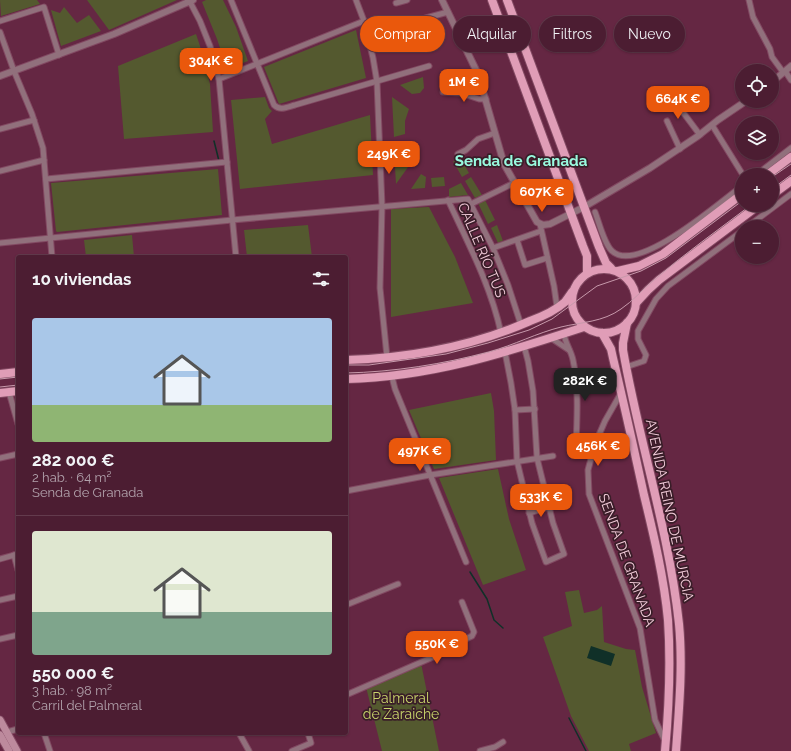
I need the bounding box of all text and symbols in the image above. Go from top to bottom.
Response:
chip: Comprar [360,16,445,52]
chip: Alquilar [453,16,531,52]
chip: Filtros [539,16,606,52]
chip: Nuevo [614,16,685,52]
pin: 304K € [178,48,244,82]
text: 304K € [189,53,233,68]
map controls [735,64,779,264]
button: locate [735,64,779,108]
pin: 1M € [440,69,488,103]
text: 1M € [448,74,480,89]
pin: 664K € [645,86,711,120]
text: 664K € [655,91,701,106]
button: layers [735,116,779,160]
pin: 249K € [356,141,422,175]
text: 249K € [367,146,411,161]
district label: Senda de Granada [455,152,588,170]
button: + [735,168,779,212]
pin: 607K € [509,179,575,213]
text: 607K € [519,184,565,199]
street label: CALLE RÍO TUS [455,200,510,300]
button: − [735,220,779,264]
icon: filters [310,268,332,290]
text: 10 viviendas [32,269,131,289]
icon: home [146,344,218,416]
pin: 282K € [552,368,618,402]
text: 282K € [563,373,607,388]
street label: AVENIDA REINO DE MURCIA [643,417,697,603]
pin: 456K € [565,433,631,467]
pin: 497K € [387,438,453,472]
text: 456K € [576,438,620,453]
text: 497K € [398,443,442,458]
text: 282 000 € [32,450,114,470]
text: 2 hab. · 64 m² [32,470,112,485]
pin: 533K € [508,484,574,518]
text: Senda de Granada [32,485,143,500]
text: 533K € [519,489,563,504]
street label: SENDA DE GRANADA [596,491,659,629]
icon: home [146,557,218,629]
pin: 550K € [404,631,470,665]
text: 550K € [415,636,459,651]
text: 550 000 € [32,663,114,683]
text: 3 hab. · 98 m² [32,683,112,698]
park label: Palmeral de Zaraiche [363,690,439,722]
text: Carril del Palmeral [32,698,142,713]

